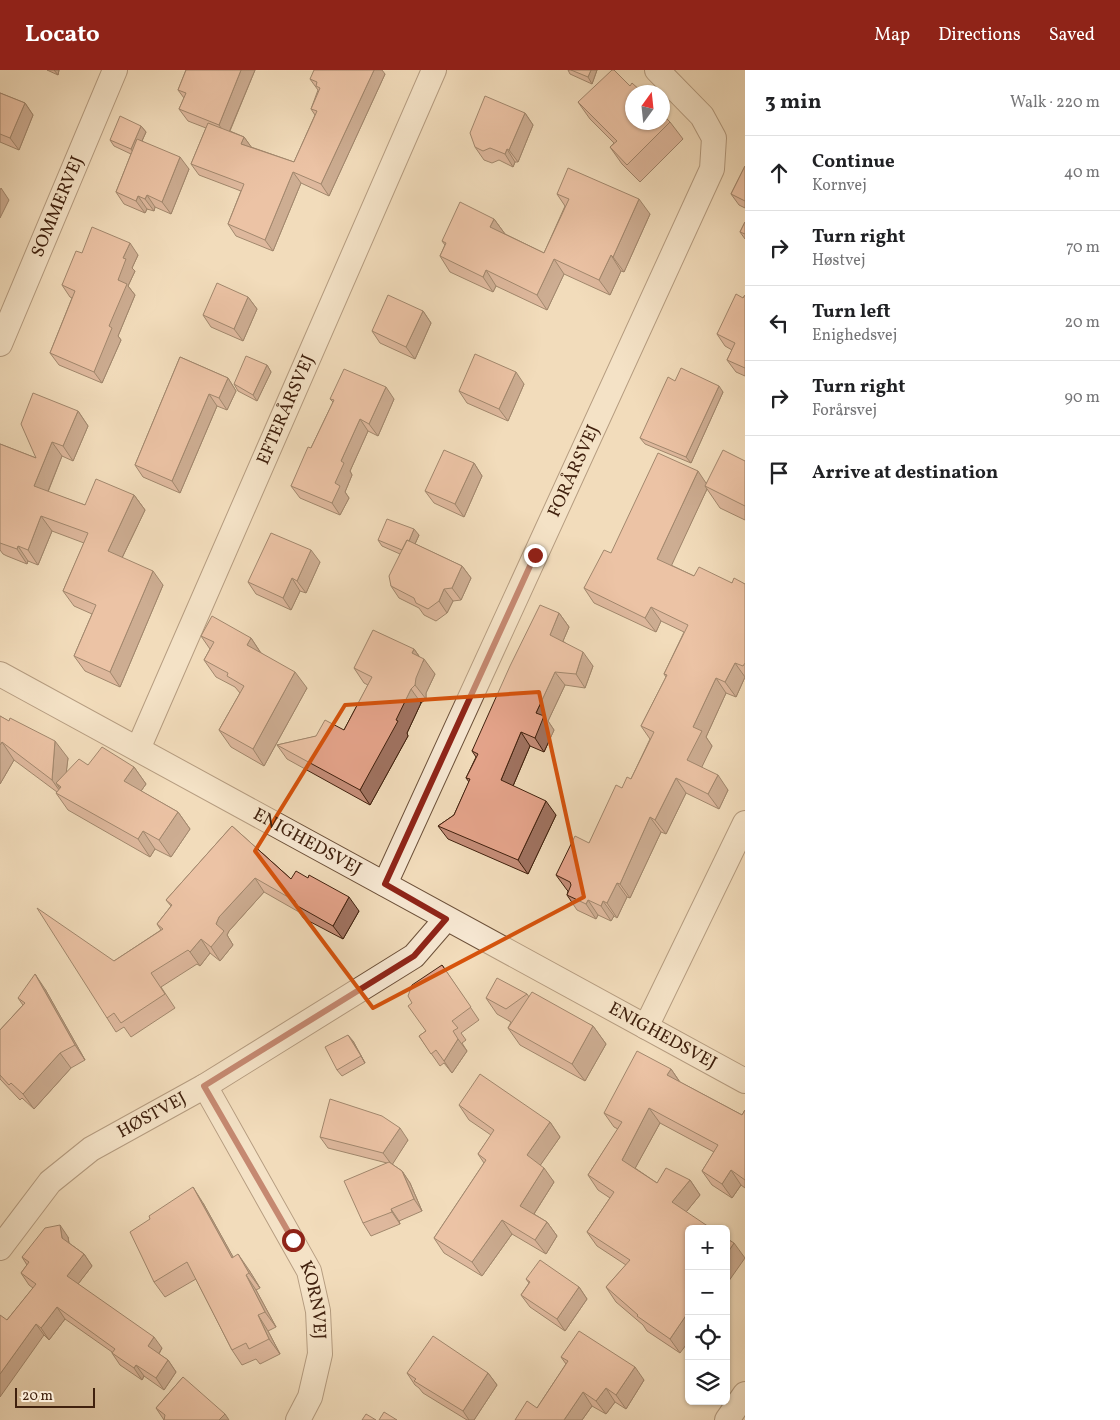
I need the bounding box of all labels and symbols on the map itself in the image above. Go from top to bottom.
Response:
north arrow [625,85,670,130]
street label: SOMMERVEJ [25,152,90,261]
street label: EFTERÅRSVEJ [251,351,321,469]
street label: FORÅRSVEJ [542,421,606,521]
route end [524,544,547,567]
street label: ENIGHEDSVEJ [249,802,366,882]
street label: ENIGHEDSVEJ [604,996,721,1076]
street label: HØSTVEJ [113,1086,191,1145]
route start [282,1229,305,1252]
street label: KORNVEJ [293,1256,332,1340]
scale bar [15,1385,95,1408]

